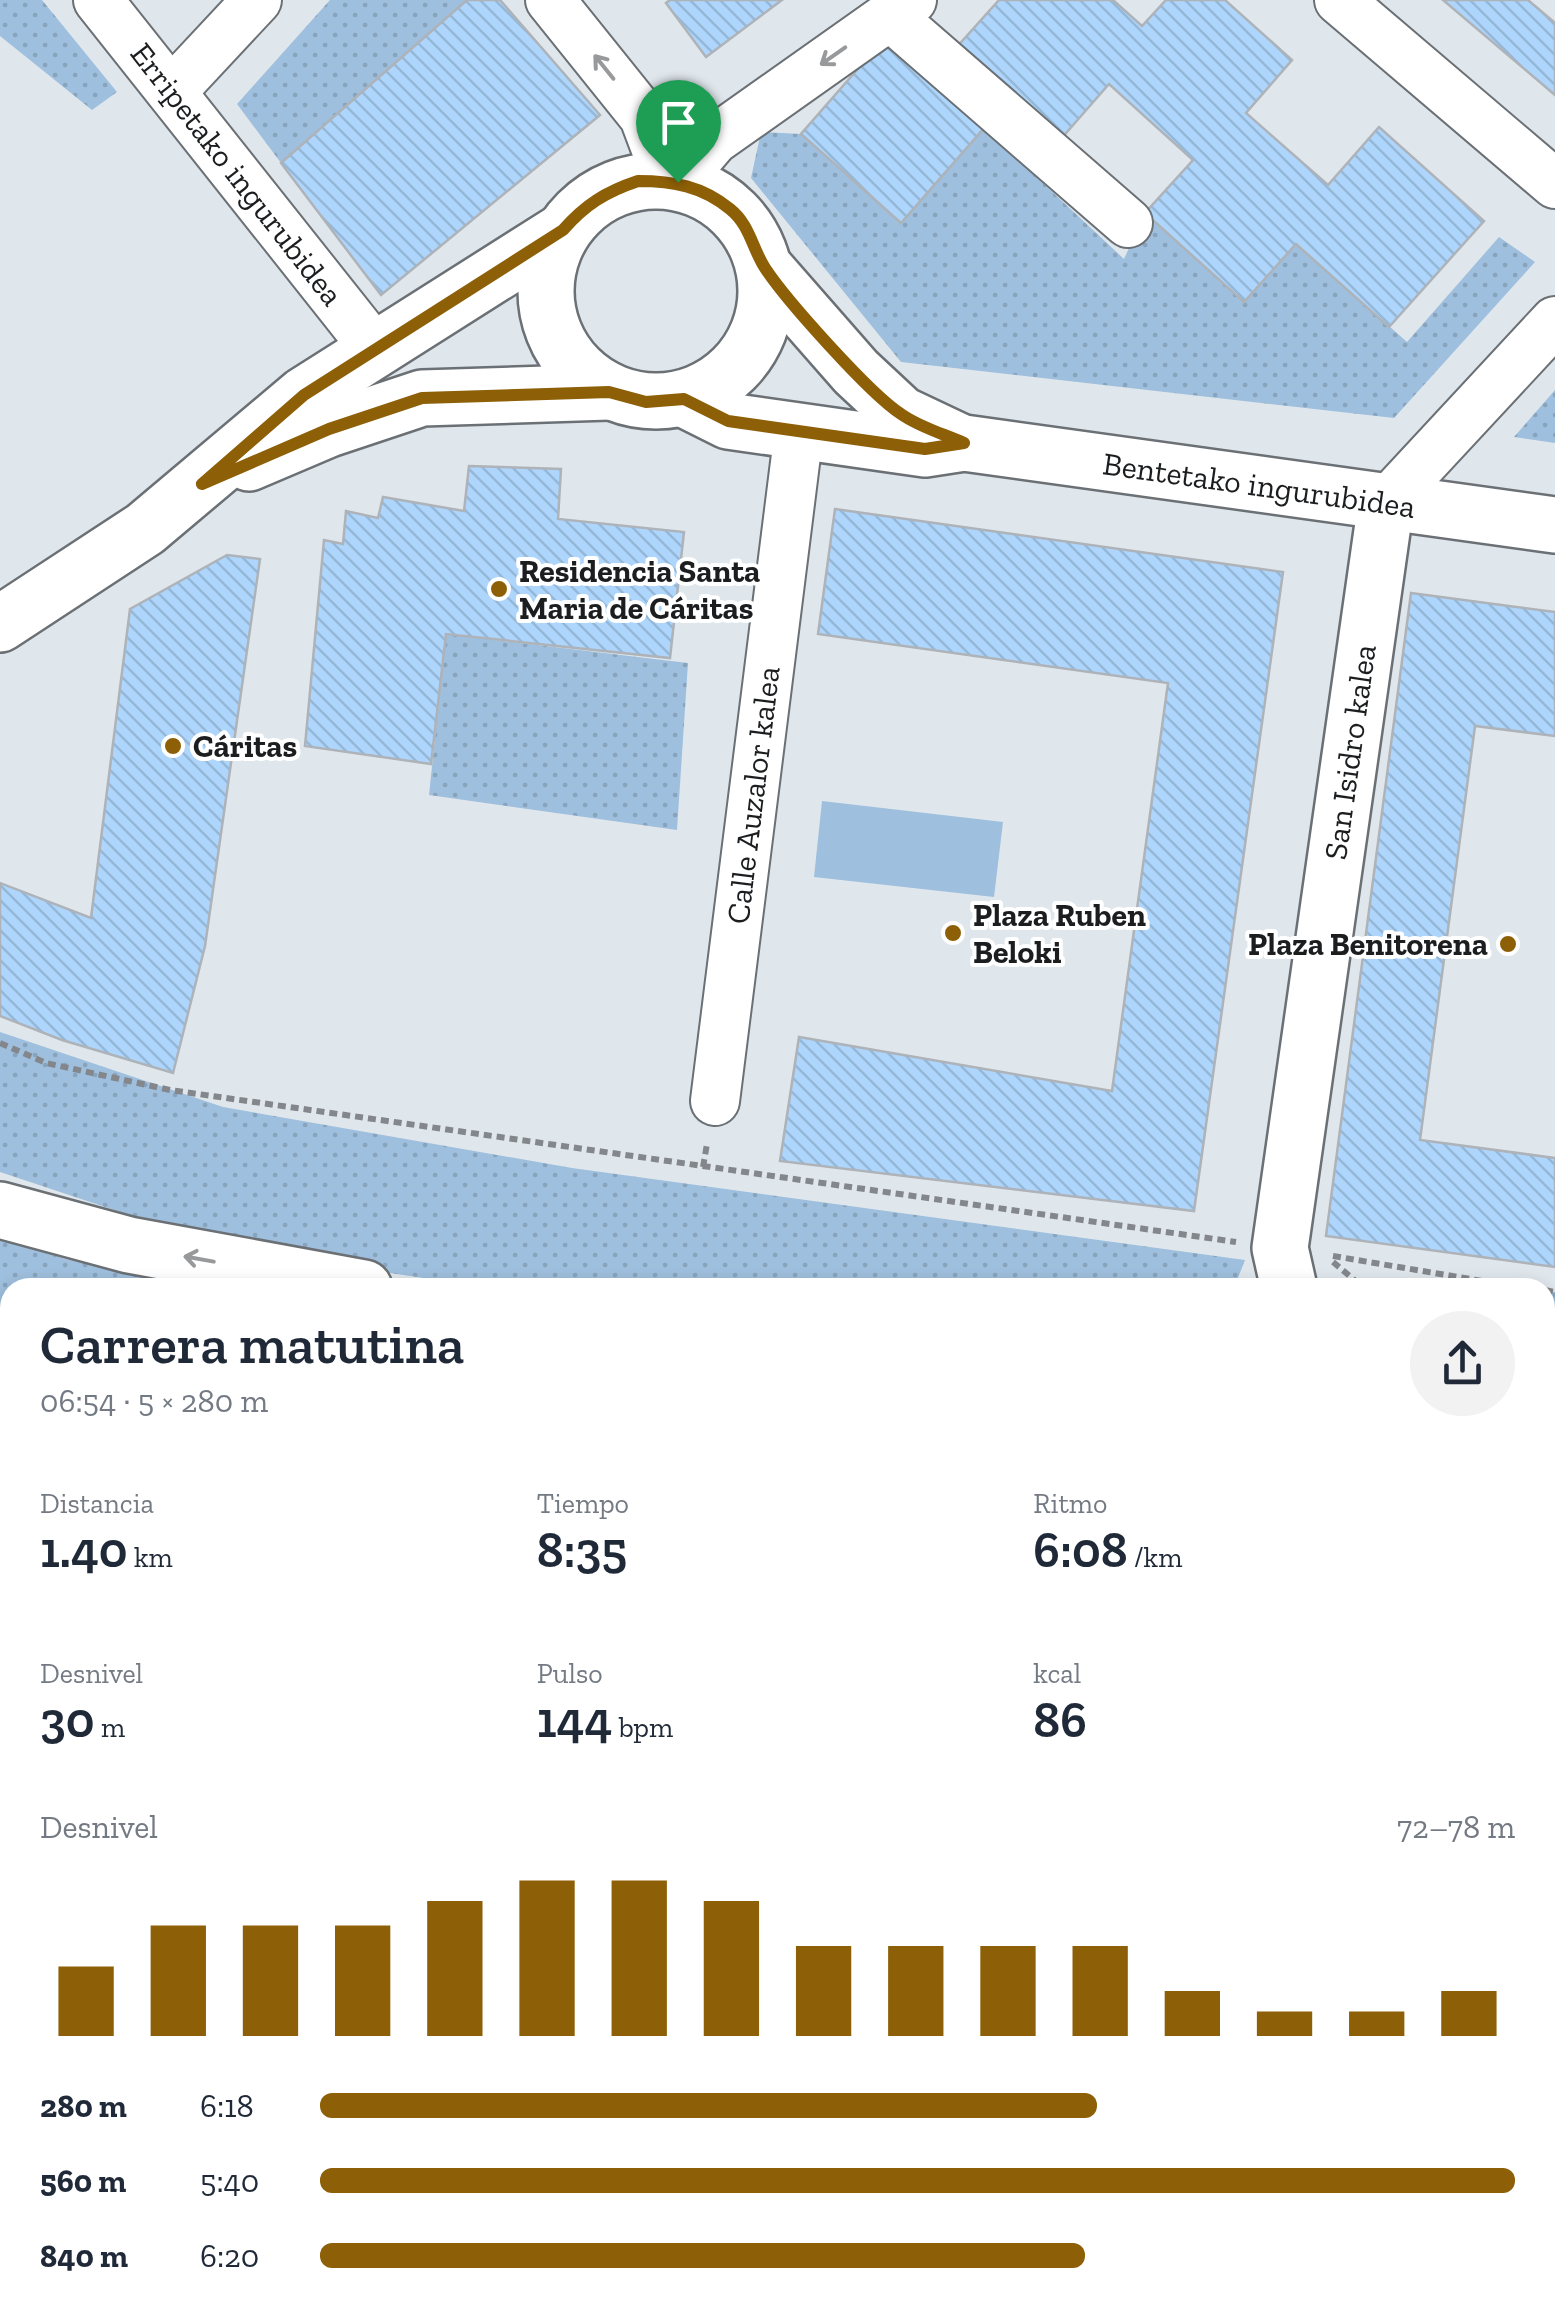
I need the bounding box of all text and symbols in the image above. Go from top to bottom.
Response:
street label: Erripetako ingurubidea [123,35,351,313]
one-way arrow [819,45,847,66]
one-way arrow [594,54,615,81]
pin [636,80,721,183]
icon: arrive [651,95,706,150]
street label: Bentetako ingurubidea [1100,444,1418,526]
place label: Residencia Santa Maria de Cáritas [519,552,760,627]
marker: Residencia Santa Maria de Cáritas [488,578,510,600]
street label: San Isidro kalea [1316,642,1384,862]
street label: Calle Auzalor kalea [718,664,788,926]
place label: Cáritas [193,727,297,765]
marker: Cáritas [162,735,184,757]
place label: Plaza Ruben Beloki [973,896,1146,971]
marker: Plaza Ruben Beloki [942,922,964,944]
place label: Plaza Benitorena [1248,925,1488,963]
marker: Plaza Benitorena [1497,933,1519,955]
one-way arrow [184,1248,216,1267]
text: Carrera matutina [40,1311,464,1377]
button: share [1410,1311,1515,1416]
text: 06:54 · 5 × 280 m [40,1382,268,1420]
text: Distancia [40,1487,154,1520]
text: Tiempo [537,1487,629,1520]
text: Ritmo [1033,1487,1107,1520]
text: 1.40 [40,1520,128,1580]
text: 8:35 [537,1520,627,1580]
text: 6:08 [1033,1520,1128,1580]
text: km [128,1541,173,1574]
text: /km [1128,1541,1182,1574]
text: Desnivel [40,1657,143,1690]
text: Pulso [537,1657,603,1690]
text: kcal [1033,1657,1081,1690]
text: 30 [40,1690,95,1750]
text: 144 [537,1690,612,1750]
text: 86 [1033,1690,1087,1750]
text: m [95,1711,125,1744]
text: bpm [612,1711,673,1744]
text: Desnivel [40,1808,158,1846]
text: 72–78 m [1397,1808,1515,1846]
text: 280 m [40,2087,127,2125]
text: 6:18 [200,2087,254,2125]
text: 560 m [40,2162,126,2200]
text: 5:40 [200,2162,259,2200]
text: 840 m [40,2237,128,2275]
text: 6:20 [200,2237,259,2275]

